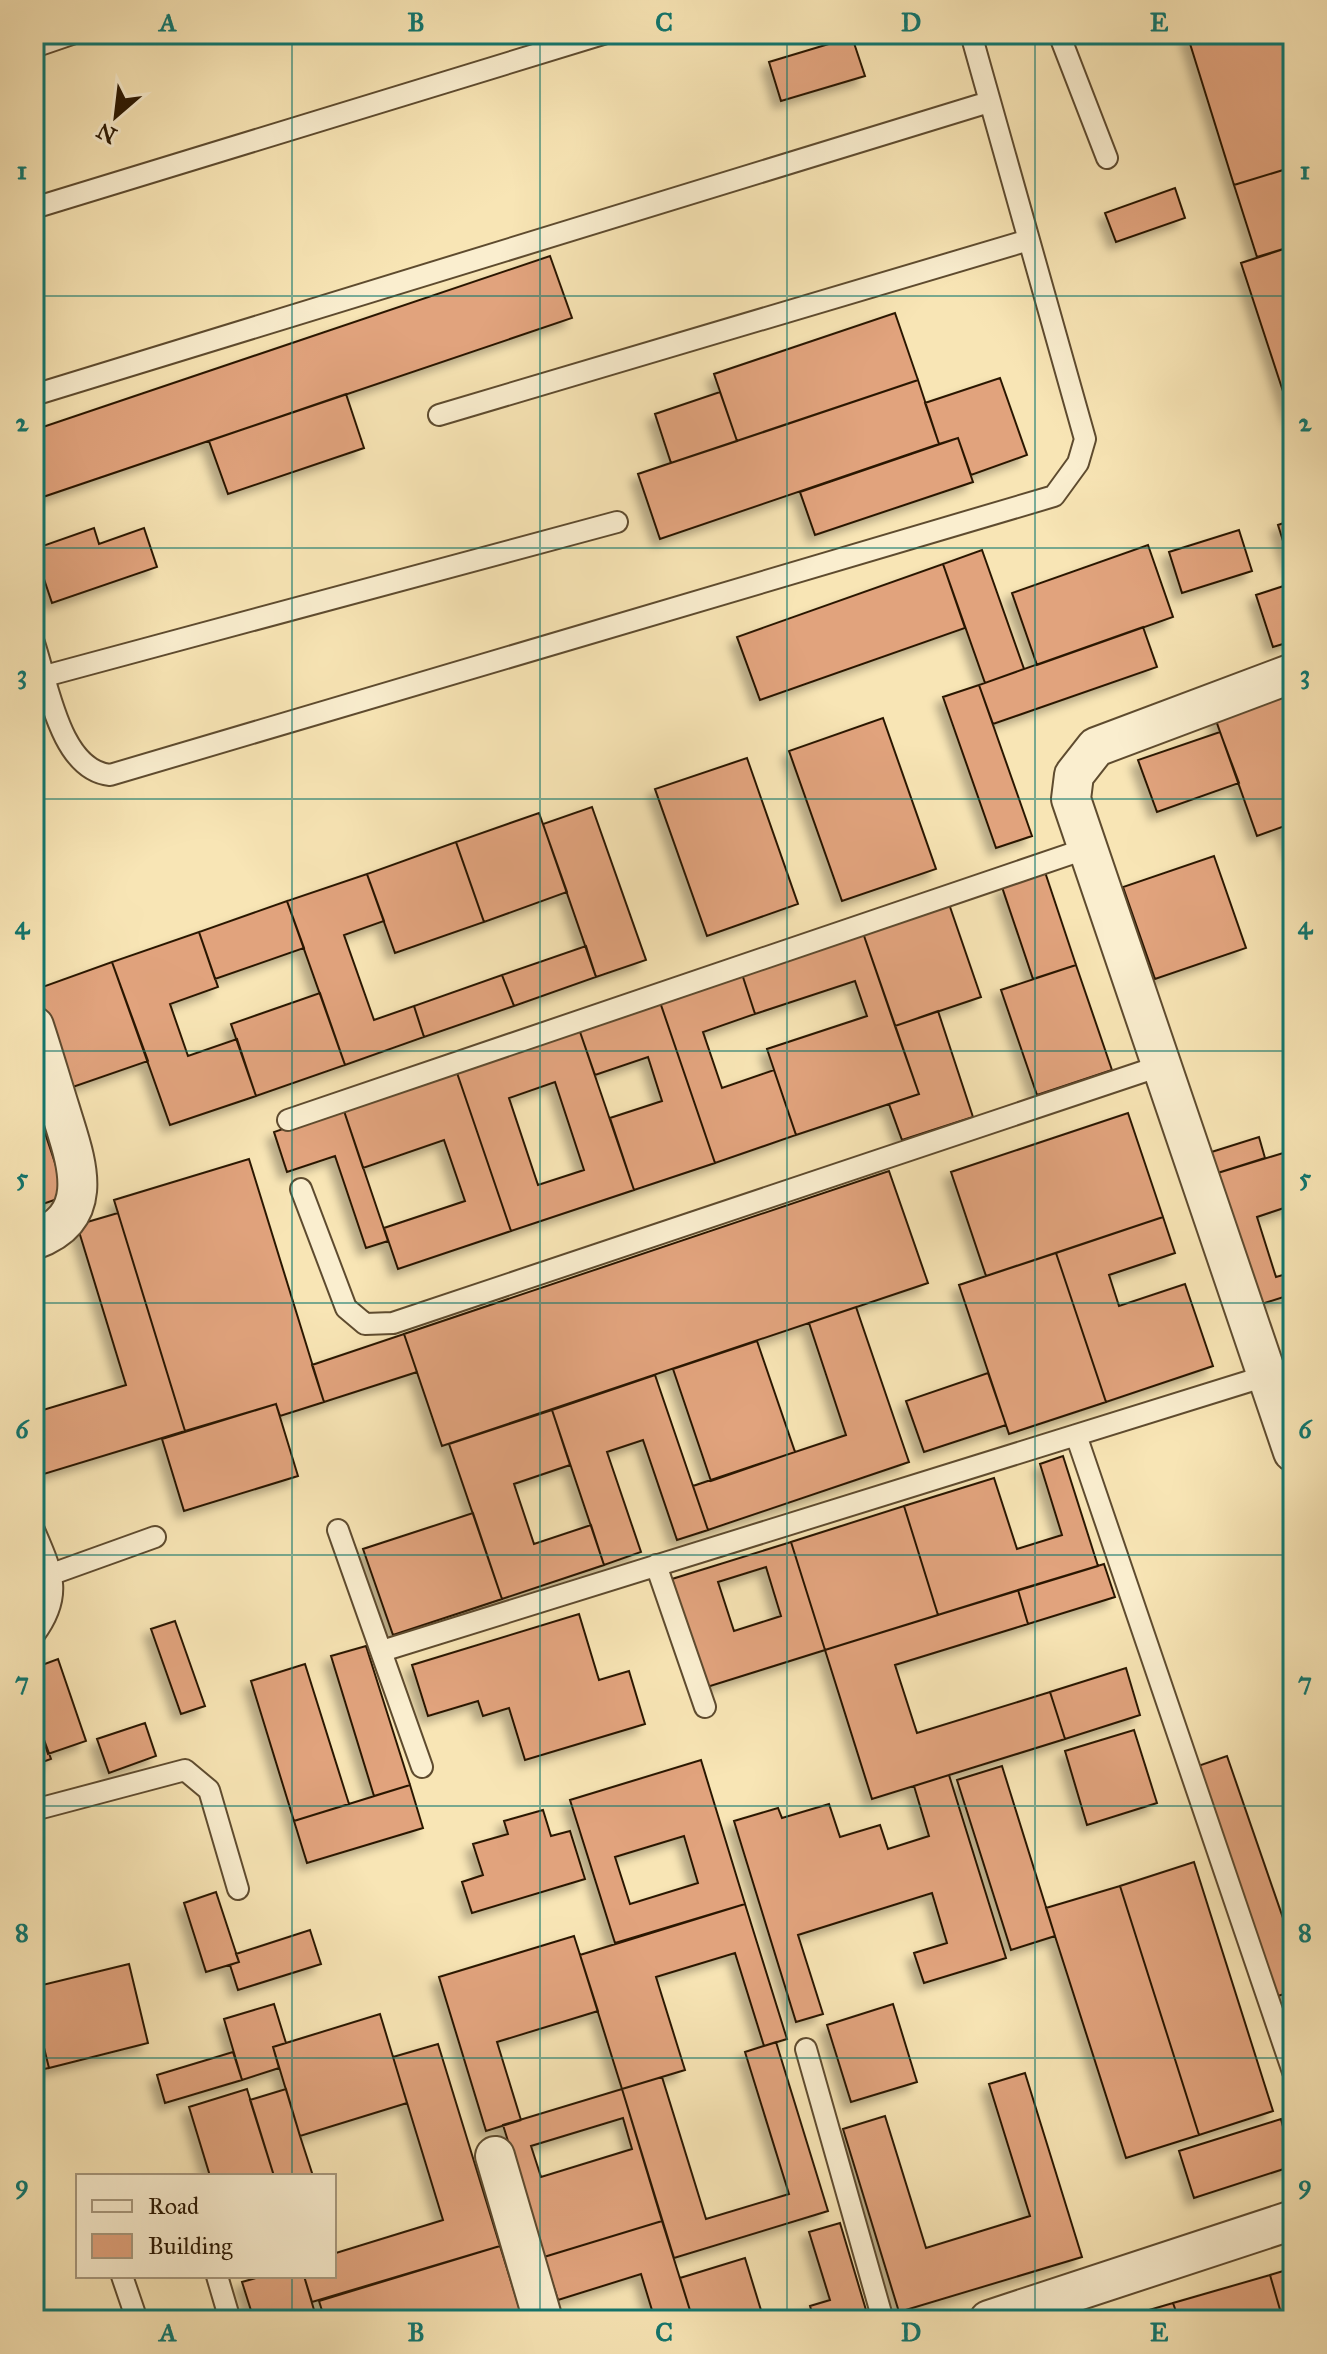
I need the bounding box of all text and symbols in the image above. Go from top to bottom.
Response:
text: A [157,6,177,38]
text: B [407,6,425,38]
text: C [655,6,673,38]
text: D [901,6,921,38]
text: E [1150,6,1169,38]
north arrow [76,76,156,156]
text: N [92,117,121,150]
text: 1 [17,154,27,186]
text: 1 [1300,154,1310,186]
text: 2 [16,406,30,438]
text: 2 [1299,406,1313,438]
text: 3 [17,658,27,690]
text: 3 [1300,658,1310,690]
text: 4 [15,909,31,941]
text: 4 [1298,909,1314,941]
text: 5 [16,1161,29,1193]
text: 5 [1299,1161,1312,1193]
text: 6 [15,1413,30,1445]
text: 6 [1298,1413,1313,1445]
text: 7 [15,1665,29,1697]
text: 7 [1298,1665,1312,1697]
text: 8 [15,1916,29,1948]
text: 8 [1298,1916,1312,1948]
text: 9 [15,2168,29,2200]
text: 9 [1298,2168,1312,2200]
legend [76,2174,336,2278]
text: Road [148,2191,199,2221]
text: Building [148,2231,233,2261]
text: A [157,2316,177,2348]
text: B [407,2316,425,2348]
text: C [655,2316,673,2348]
text: D [901,2316,921,2348]
text: E [1150,2316,1169,2348]

